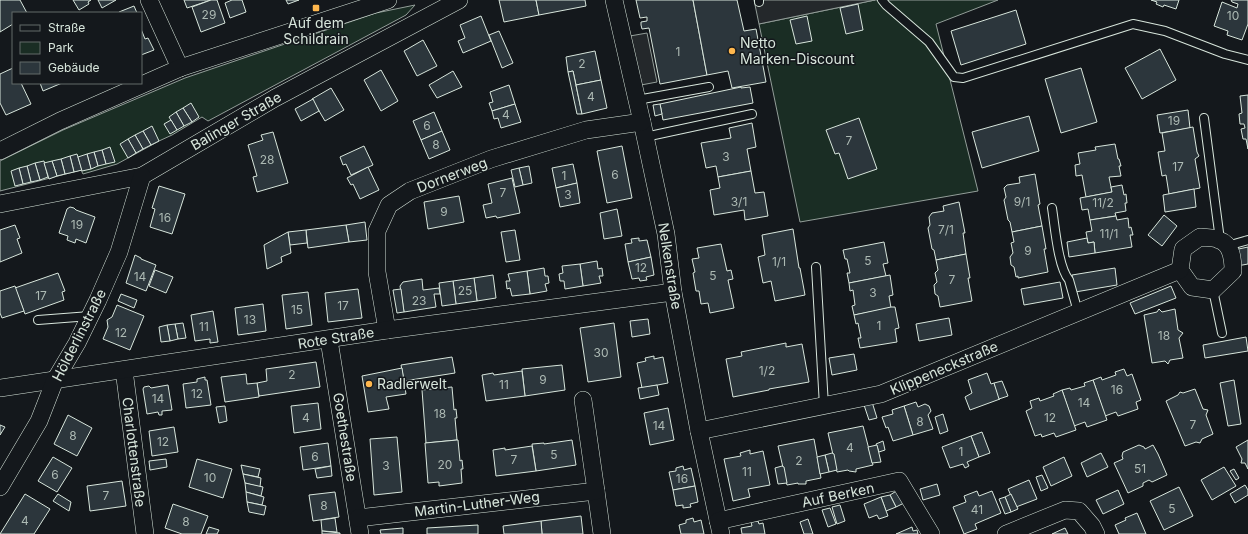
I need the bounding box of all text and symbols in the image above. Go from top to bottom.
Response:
marker: Auf dem Schildrain [311,3,321,13]
house number: 29 [202,7,216,22]
house number: 10 [1227,8,1239,23]
legend [12,12,142,84]
place label: Auf dem Schildrain [283,14,349,47]
text: Straße [48,20,85,35]
place label: Netto Marken-Discount [740,34,855,67]
text: Park [48,40,74,55]
house number: 1 [676,44,680,59]
marker: Netto Marken-Discount [727,46,737,56]
house number: 2 [578,56,586,71]
text: Gebäude [48,60,100,75]
street label: Balinger Straße [188,88,284,153]
house number: 4 [587,89,595,104]
house number: 4 [502,107,510,122]
house number: 19 [1168,113,1180,128]
house number: 6 [423,118,431,133]
house number: 7 [846,133,853,148]
house number: 8 [432,137,440,152]
house number: 3 [722,149,730,164]
house number: 28 [260,152,274,167]
street label: Dornerweg [414,153,489,196]
house number: 17 [1172,159,1184,174]
house number: 6 [611,167,619,182]
house number: 1 [562,168,566,183]
house number: 7 [500,185,507,200]
house number: 3 [564,187,572,202]
house number: 3/1 [731,194,747,209]
house number: 9/1 [1014,194,1030,209]
house number: 11/2 [1092,195,1114,210]
house number: 9 [440,204,448,219]
house number: 16 [159,210,171,225]
house number: 19 [71,217,83,232]
street label: Nelkenstraße [655,221,686,311]
house number: 7/1 [938,222,954,237]
house number: 11/1 [1100,226,1118,241]
house number: 9 [1024,243,1032,258]
house number: 5 [864,253,872,268]
house number: 1/1 [772,254,786,269]
house number: 12 [635,260,647,275]
house number: 5 [709,268,717,283]
house number: 14 [134,269,147,284]
house number: 7 [949,272,956,287]
house number: 25 [458,283,472,298]
house number: 3 [869,285,877,300]
street label: Hölderlinstraße [48,286,109,384]
house number: 17 [35,288,47,303]
house number: 23 [412,293,426,308]
house number: 17 [337,298,349,313]
house number: 15 [291,302,303,317]
house number: 13 [244,312,256,327]
house number: 1 [877,318,881,333]
house number: 11 [199,319,209,334]
street label: Rote Straße [296,323,375,352]
house number: 12 [115,325,127,340]
house number: 18 [1158,328,1170,343]
street label: Klippeneckstraße [887,337,1000,398]
house number: 30 [594,345,608,360]
house number: 1/2 [759,363,775,378]
house number: 2 [288,367,296,382]
house number: 9 [539,372,547,387]
place label: Radlerwelt [377,375,447,392]
house number: 11 [499,377,509,392]
marker: Radlerwelt [364,379,374,389]
house number: 16 [1111,382,1123,397]
house number: 12 [191,386,203,401]
house number: 14 [152,391,165,406]
street label: Goethestraße [330,391,361,483]
house number: 14 [1078,395,1091,410]
street label: Charlottenstraße [119,396,150,508]
house number: 18 [434,406,446,421]
house number: 4 [302,410,310,425]
house number: 12 [1044,410,1056,425]
house number: 8 [916,414,924,429]
house number: 7 [1190,417,1197,432]
house number: 14 [653,418,666,433]
house number: 8 [69,428,77,443]
house number: 12 [157,434,169,449]
house number: 4 [846,440,854,455]
house number: 1 [959,444,963,459]
house number: 5 [550,447,558,462]
house number: 6 [311,449,319,464]
house number: 7 [511,452,518,467]
house number: 2 [795,453,803,468]
house number: 20 [438,457,452,472]
house number: 3 [382,458,390,473]
house number: 51 [1134,461,1146,476]
house number: 11 [742,464,752,479]
house number: 6 [51,467,59,482]
house number: 10 [204,470,216,485]
house number: 16 [676,471,688,486]
street label: Auf Berken [800,479,876,510]
street label: Martin-Luther-Weg [413,487,541,520]
house number: 7 [103,488,110,503]
house number: 8 [320,498,328,513]
house number: 5 [1168,501,1176,516]
house number: 41 [971,502,983,517]
house number: 4 [21,513,29,528]
house number: 8 [182,514,190,529]

